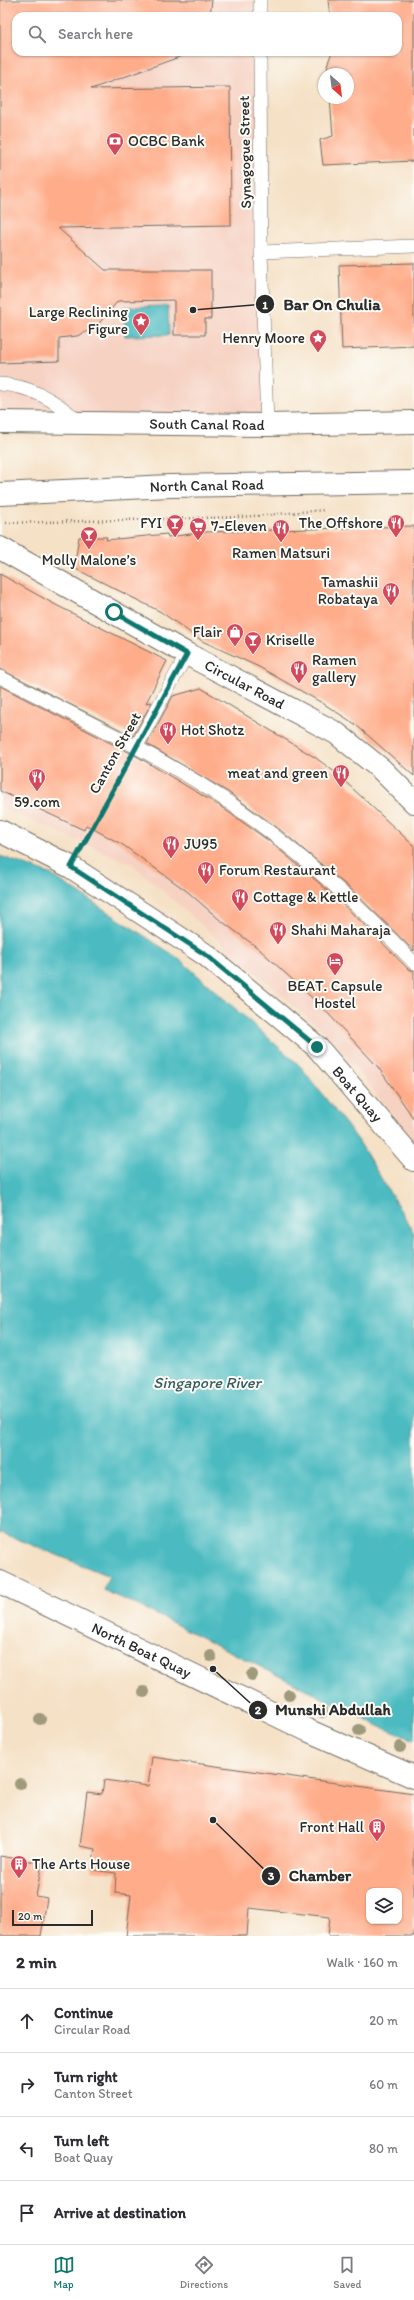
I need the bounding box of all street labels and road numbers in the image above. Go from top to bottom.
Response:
street label: Synagogue Street [235,95,255,209]
street label: South Canal Road [149,415,265,434]
street label: North Canal Road [149,475,264,496]
street label: Circular Road [201,656,288,713]
street label: Canton Street [85,709,145,797]
street label: Boat Quay [328,1062,386,1126]
street label: North Boat Quay [89,1619,194,1682]

